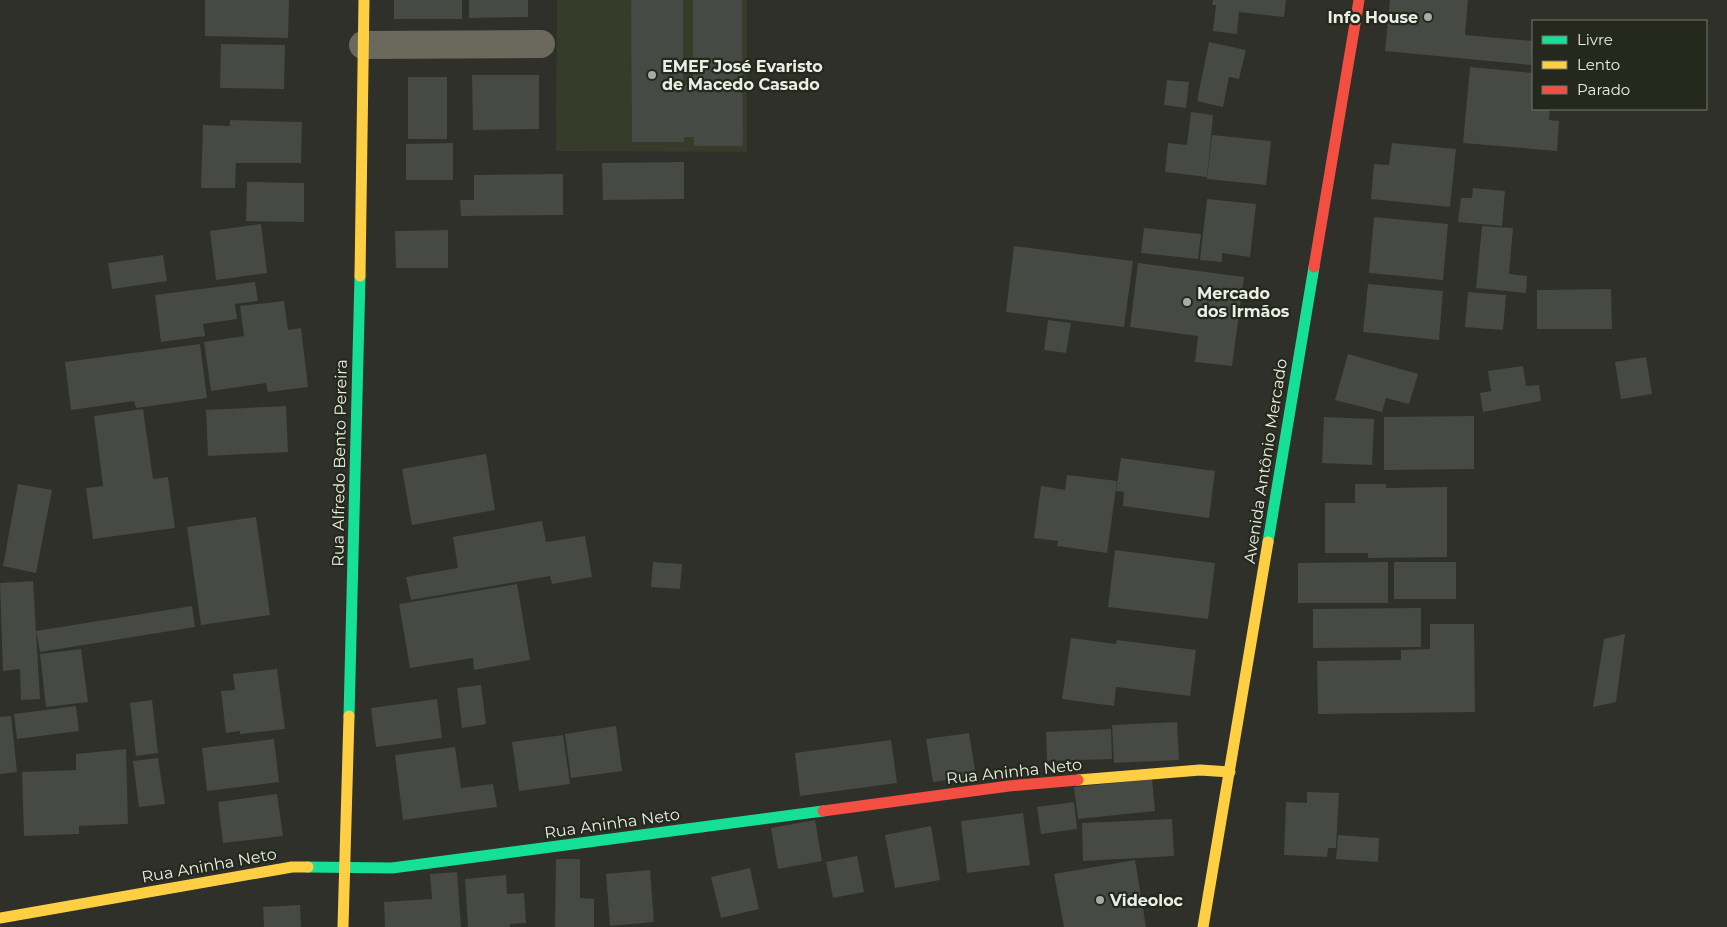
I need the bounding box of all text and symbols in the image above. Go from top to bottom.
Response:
place label: Info House [1328,8,1418,27]
marker: Info House [1422,11,1434,23]
legend [1532,20,1707,110]
text: Livre [1577,30,1613,49]
text: Lento [1577,55,1620,74]
place label: EMEF José Evaristo de Macedo Casado [662,57,823,94]
marker: EMEF José Evaristo de Macedo Casado [646,69,658,81]
text: Parado [1577,80,1630,99]
place label: Mercado dos Irmãos [1197,284,1290,321]
marker: Mercado dos Irmãos [1181,296,1193,308]
street label: Avenida Antônio Mercado [1240,357,1291,565]
street label: Rua Alfredo Bento Pereira [328,359,351,567]
street label: Rua Aninha Neto [945,755,1083,788]
street label: Rua Aninha Neto [543,805,681,842]
street label: Rua Aninha Neto [140,844,278,887]
place label: Videoloc [1109,891,1184,910]
marker: Videoloc [1094,894,1106,906]

